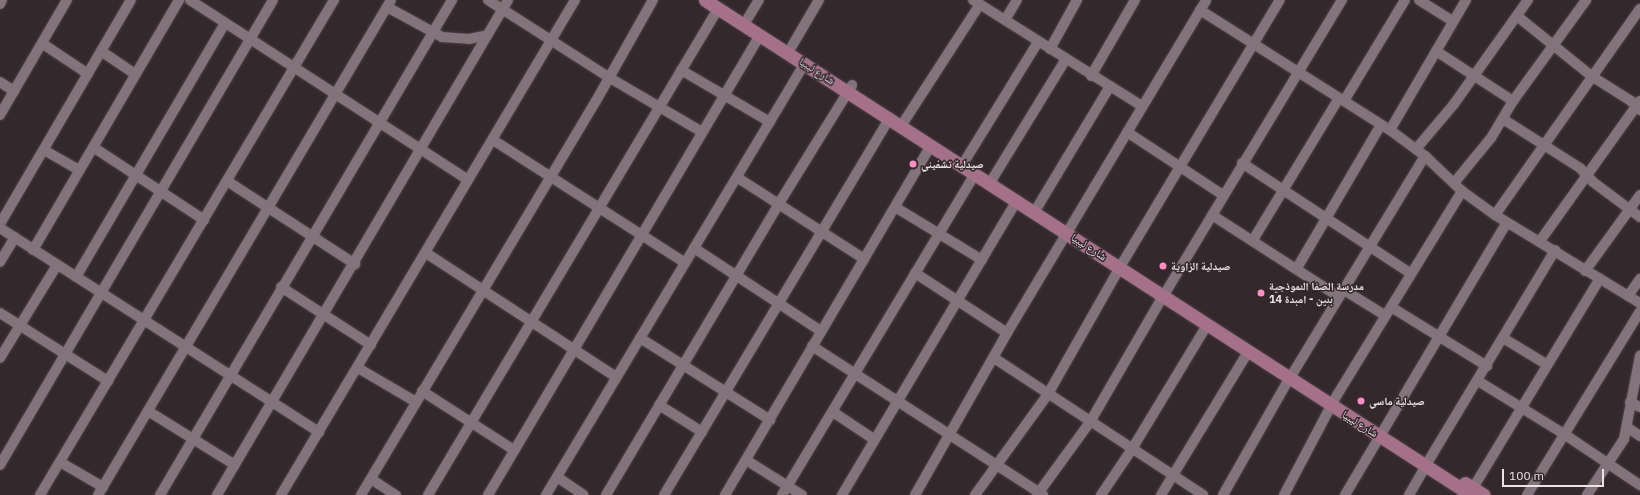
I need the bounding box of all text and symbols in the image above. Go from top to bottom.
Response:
street label: شارع ليبيا [797,55,837,87]
place label: صيدلية تشفيني [921,157,984,171]
marker: صيدلية تشفيني [908,159,918,169]
street label: شارع ليبيا [1069,231,1109,263]
place label: صيدلية الزاوية [1171,259,1230,273]
marker: صيدلية الزاوية [1158,261,1168,271]
place label: مدرسة الصفا النموذجية بنين - امبدة 14 [1269,280,1364,306]
marker: مدرسة الصفا النموذجية بنين - امبدة 14 [1256,288,1266,298]
place label: صيدلية ماسي [1369,394,1425,408]
marker: صيدلية ماسي [1356,396,1366,406]
street label: شارع ليبيا [1340,408,1380,440]
scale bar [1504,461,1606,487]
text: 100 m [1509,468,1544,483]

